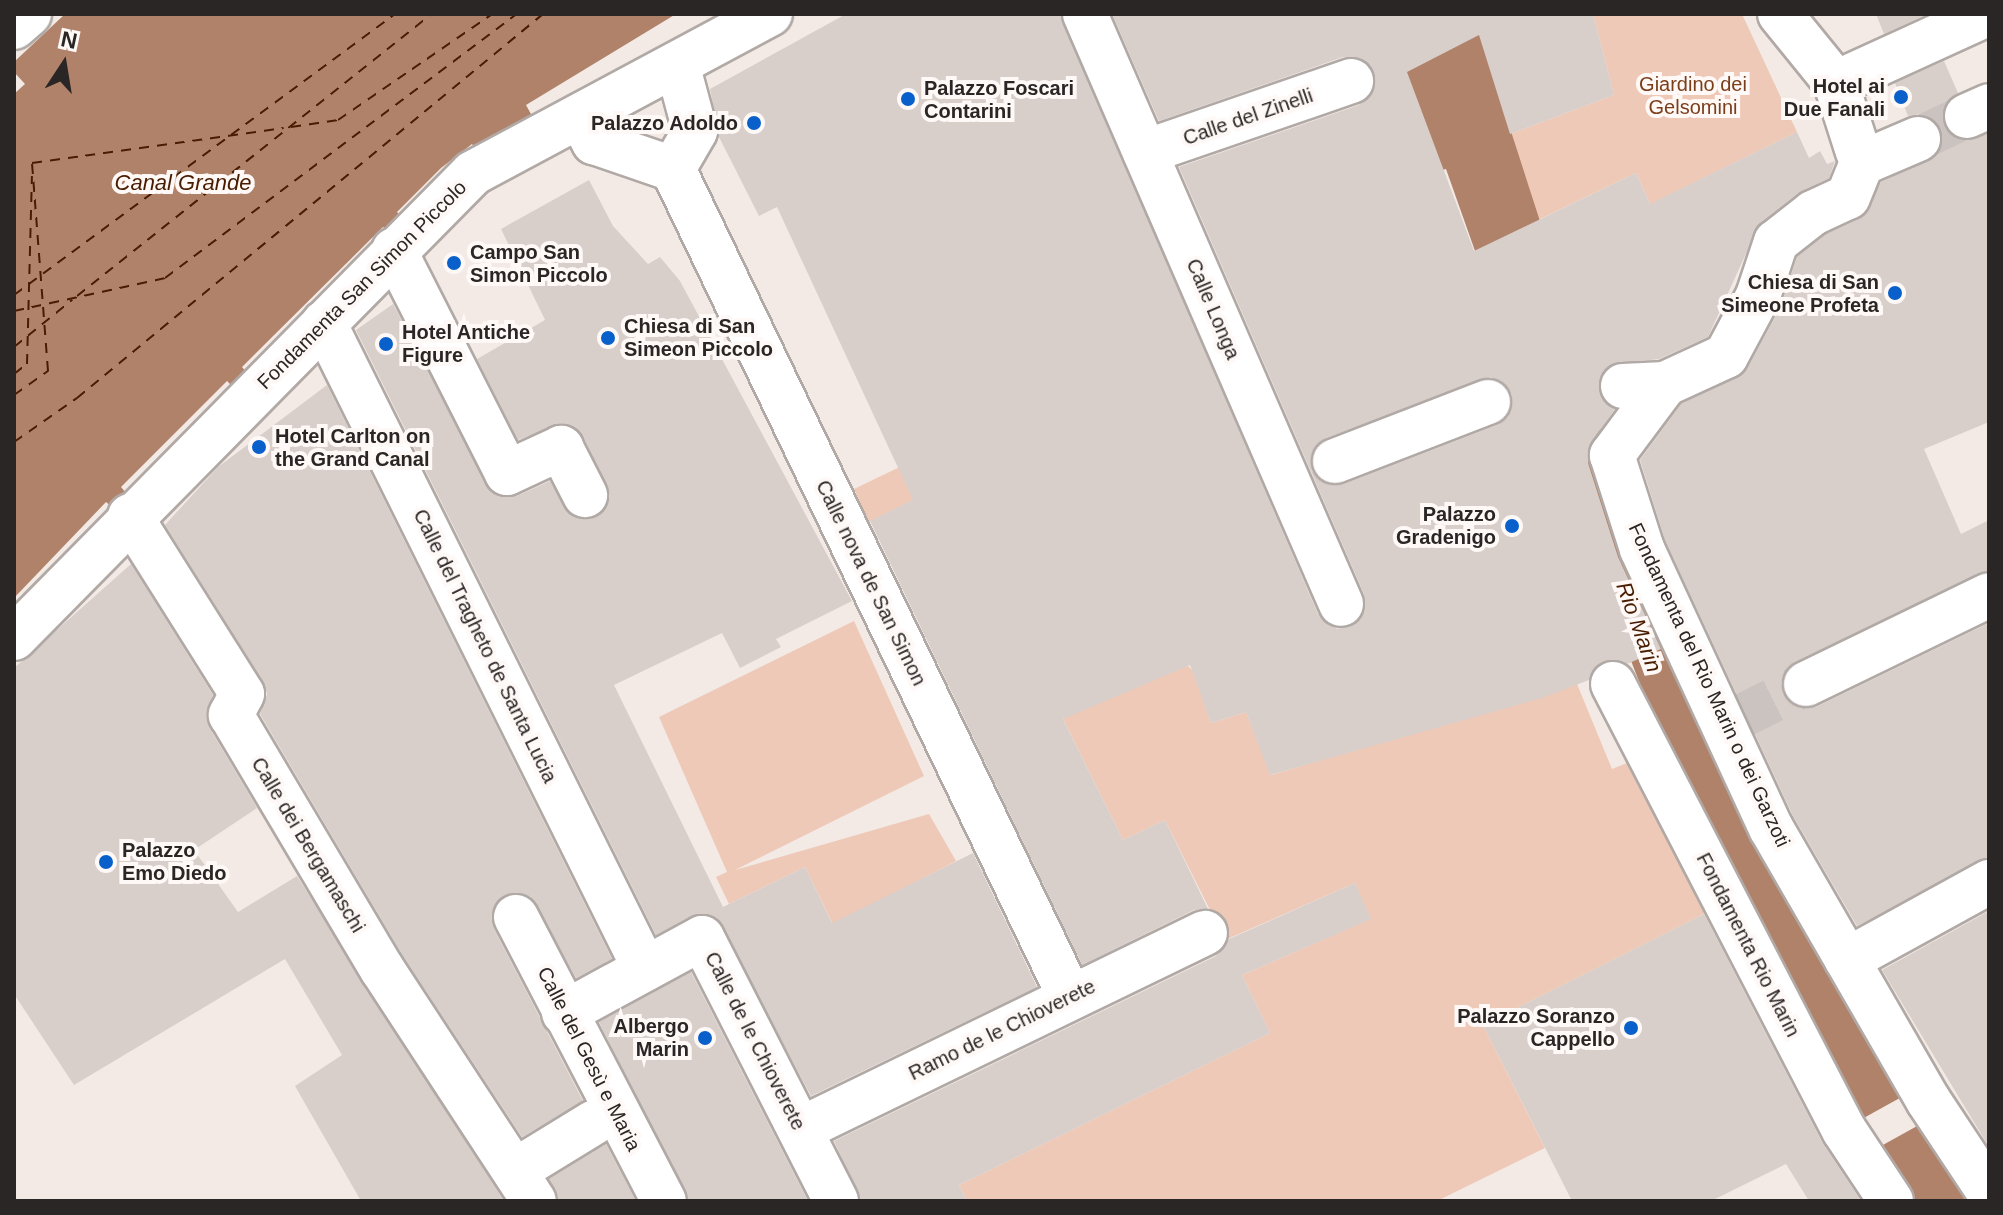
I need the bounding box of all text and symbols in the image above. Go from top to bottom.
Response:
north arrow [24,24,104,104]
text: N [59,26,79,54]
park label: Giardino dei Gelsomini [1639,72,1747,119]
place label: Hotel ai Due Fanali [1784,74,1885,121]
place label: Palazzo Foscari Contarini [924,76,1074,123]
street label: Calle del Zinelli [1180,84,1316,150]
marker: Hotel ai Due Fanali [1892,88,1910,106]
marker: Palazzo Foscari Contarini [899,90,917,108]
place label: Palazzo Adoldo [590,111,738,135]
marker: Palazzo Adoldo [745,114,763,132]
water label: Canal Grande [115,170,251,196]
street label: Fondamenta San Simon Piccolo [252,175,472,395]
place label: Campo San Simon Piccolo [470,240,608,287]
marker: Campo San Simon Piccolo [445,254,463,272]
street label: Calle Longa [1181,255,1245,363]
place label: Chiesa di San Simeone Profeta [1721,270,1879,317]
marker: Chiesa di San Simeone Profeta [1886,284,1904,302]
place label: Chiesa di San Simeon Piccolo [624,314,773,361]
place label: Hotel Antiche Figure [402,320,531,367]
marker: Chiesa di San Simeon Piccolo [599,329,617,347]
marker: Hotel Antiche Figure [377,335,395,353]
place label: Hotel Carlton on the Grand Canal [275,424,431,471]
marker: Hotel Carlton on the Grand Canal [250,438,268,456]
street label: Calle nova de San Simon [811,476,931,690]
place label: Palazzo Gradenigo [1396,502,1496,549]
street label: Calle del Tragheto de Santa Lucia [408,505,562,787]
marker: Palazzo Gradenigo [1503,517,1521,535]
street label: Fondamenta del Rio Marin o dei Garzoti [1623,519,1795,851]
water label: Rio Marin [1610,578,1668,676]
street label: Calle dei Bergamaschi [246,753,370,937]
place label: Palazzo Emo Diedo [122,838,226,885]
street label: Fondamenta Rio Marin [1691,849,1805,1041]
marker: Palazzo Emo Diedo [97,853,115,871]
street label: Calle de le Chioverete [700,948,810,1134]
street label: Calle del Gesù e Maria [532,963,646,1155]
street label: Ramo de le Chioverete [905,974,1099,1086]
place label: Palazzo Soranzo Cappello [1457,1004,1615,1051]
place label: Albergo Marin [613,1014,689,1061]
marker: Palazzo Soranzo Cappello [1622,1019,1640,1037]
marker: Albergo Marin [696,1029,714,1047]

